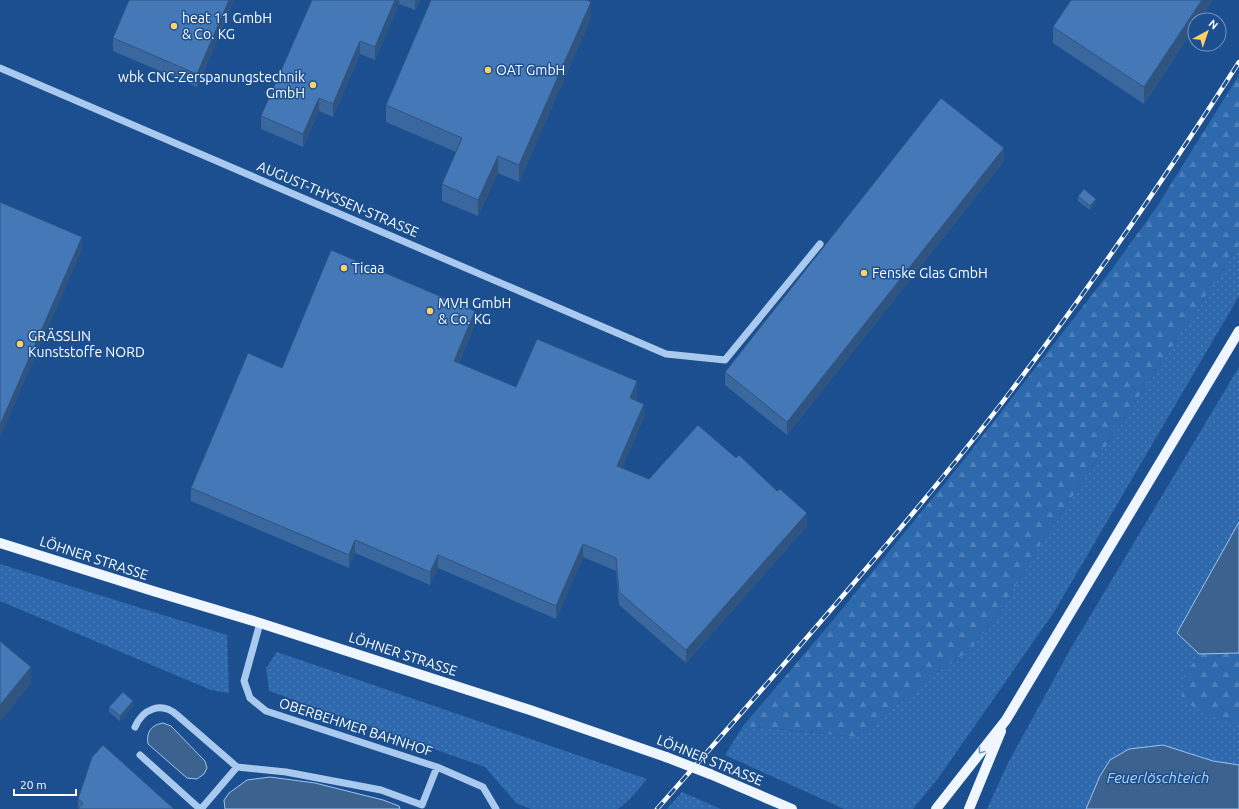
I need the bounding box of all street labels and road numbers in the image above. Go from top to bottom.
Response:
street label: AUGUST-THYSSEN-STRASSE [255,158,421,240]
street label: LÖHNER STRASSE [38,532,151,583]
street label: LÖHNER STRASSE [347,628,460,679]
street label: OBERBEHMER BAHNHOF [277,695,435,759]
street label: LÖHNER STRASSE [655,730,766,789]

